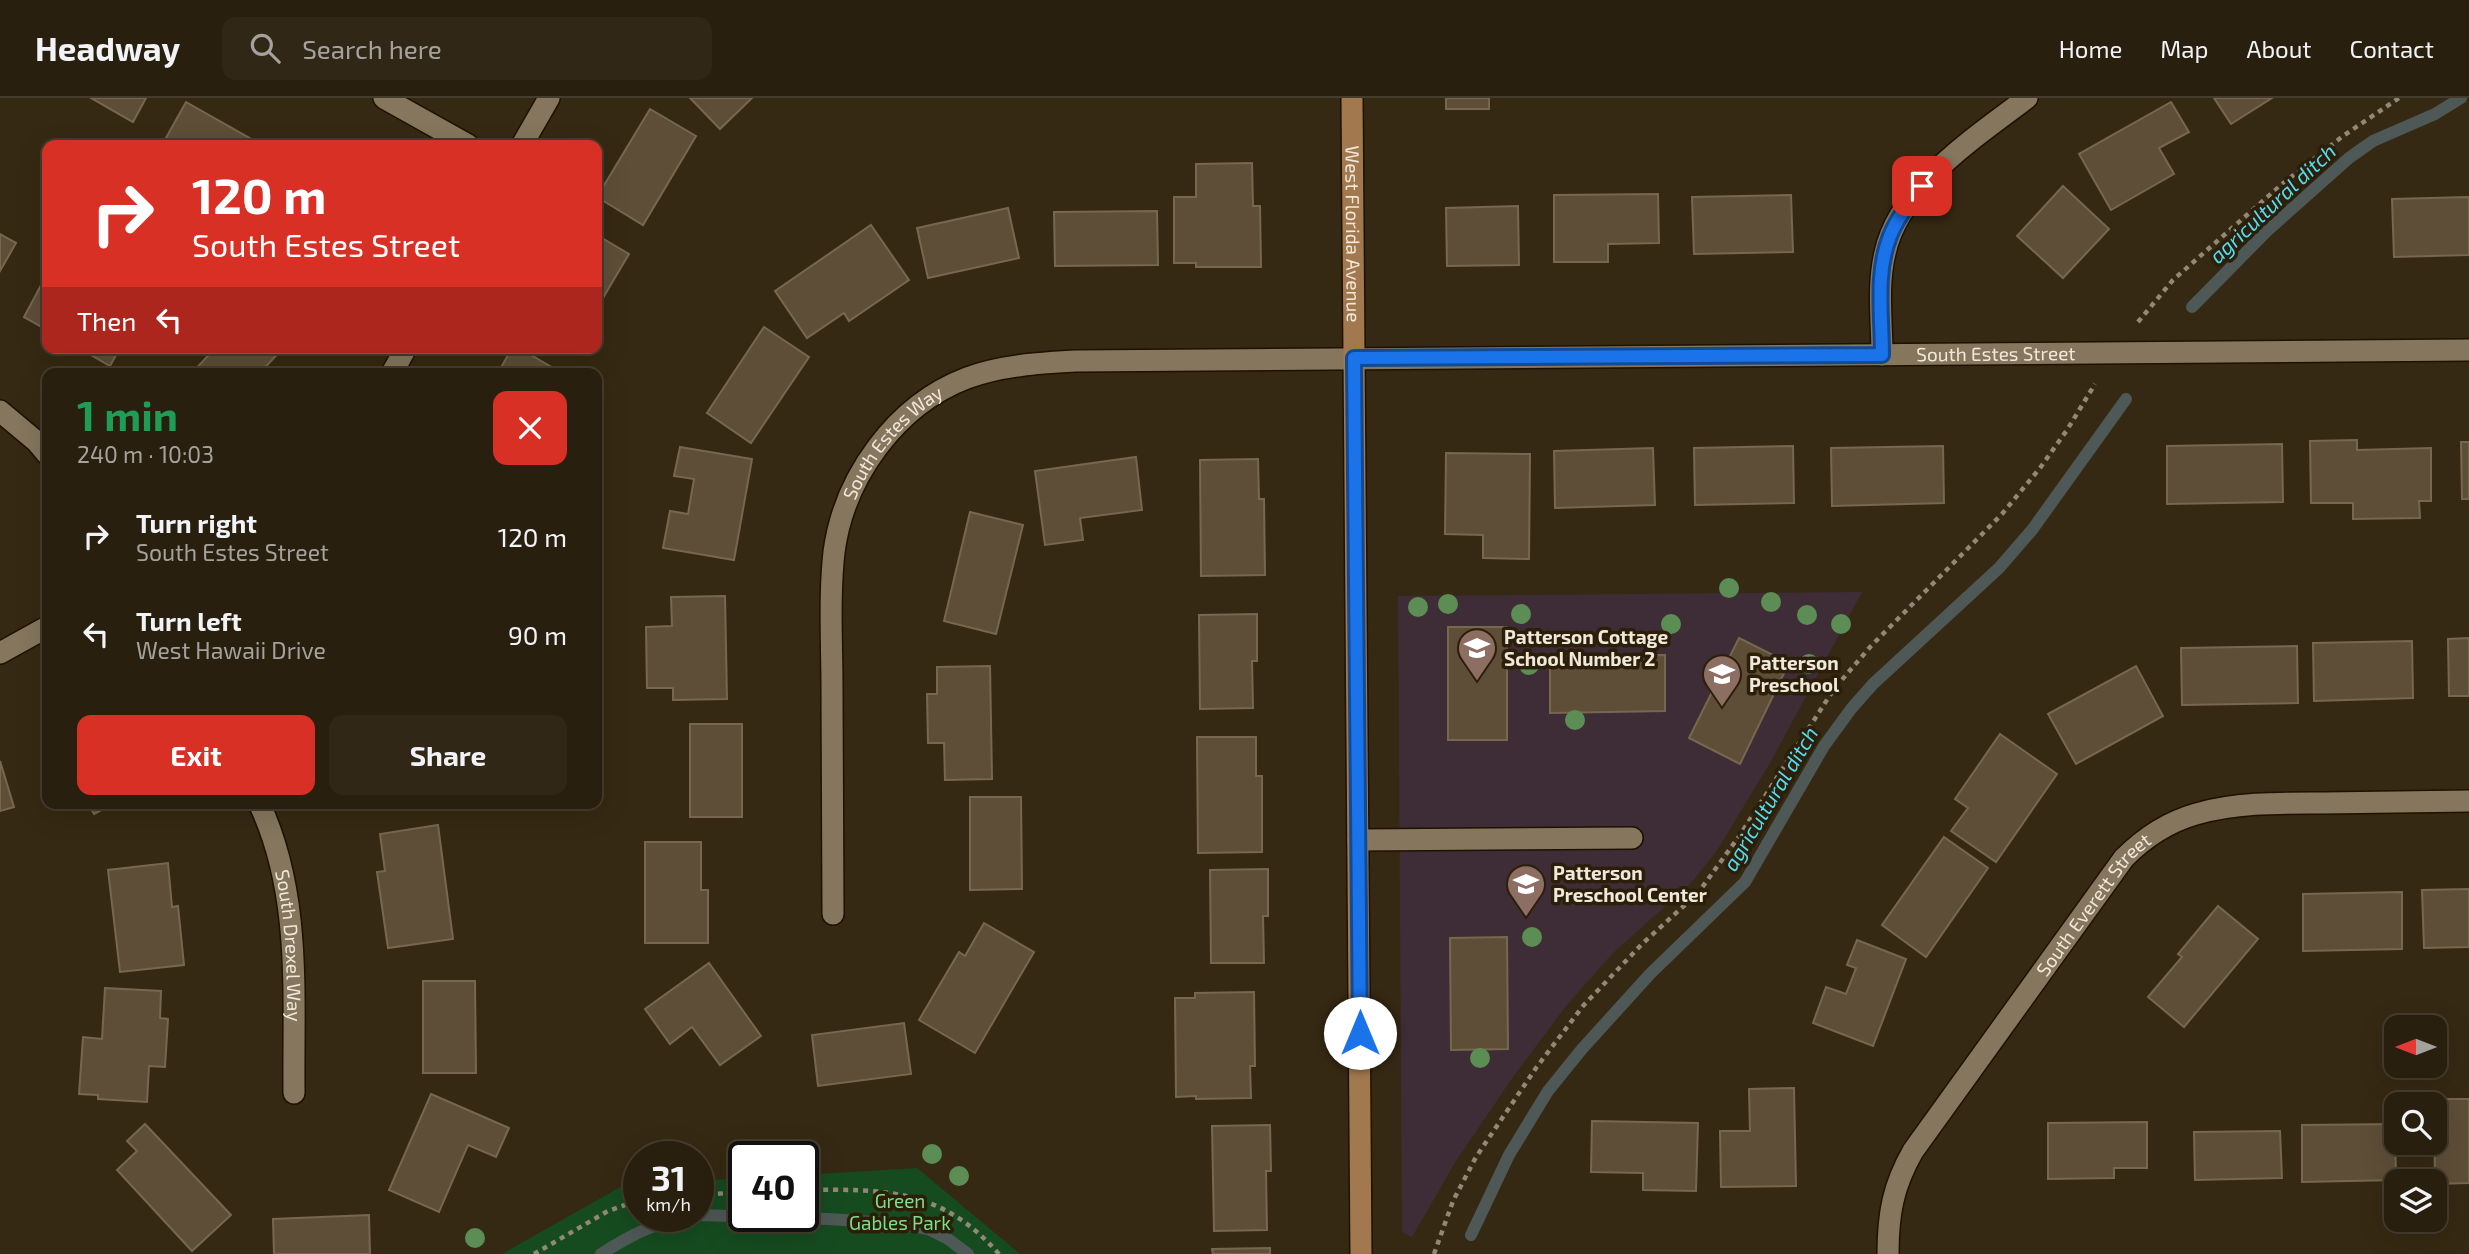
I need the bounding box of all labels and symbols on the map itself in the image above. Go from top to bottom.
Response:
water label: agricultural ditch [2204,138,2340,268]
street label: West Florida Avenue [1341,145,1366,323]
pin [1892,156,1952,216]
street label: South Estes Street [1916,341,2076,365]
street label: South Estes Way [837,380,946,503]
place label: Patterson Cottage School Number 2 [1504,625,1668,670]
school or university icon: Patterson Cottage School Number 2 [1456,627,1498,682]
place label: Patterson Preschool [1749,651,1840,696]
school or university icon: Patterson Preschool [1701,653,1743,708]
water label: agricultural ditch [1717,722,1823,875]
street label: South Everett Street [2031,828,2155,980]
place label: Patterson Preschool Center [1553,861,1707,906]
school or university icon: Patterson Preschool Center [1505,863,1547,918]
street label: South Drexel Way [271,867,306,1022]
position arrow [1323,996,1397,1070]
north arrow [2384,1015,2446,1078]
speed limit sign: 40 [728,1141,819,1232]
park label: Green Gables Park [849,1189,951,1234]

